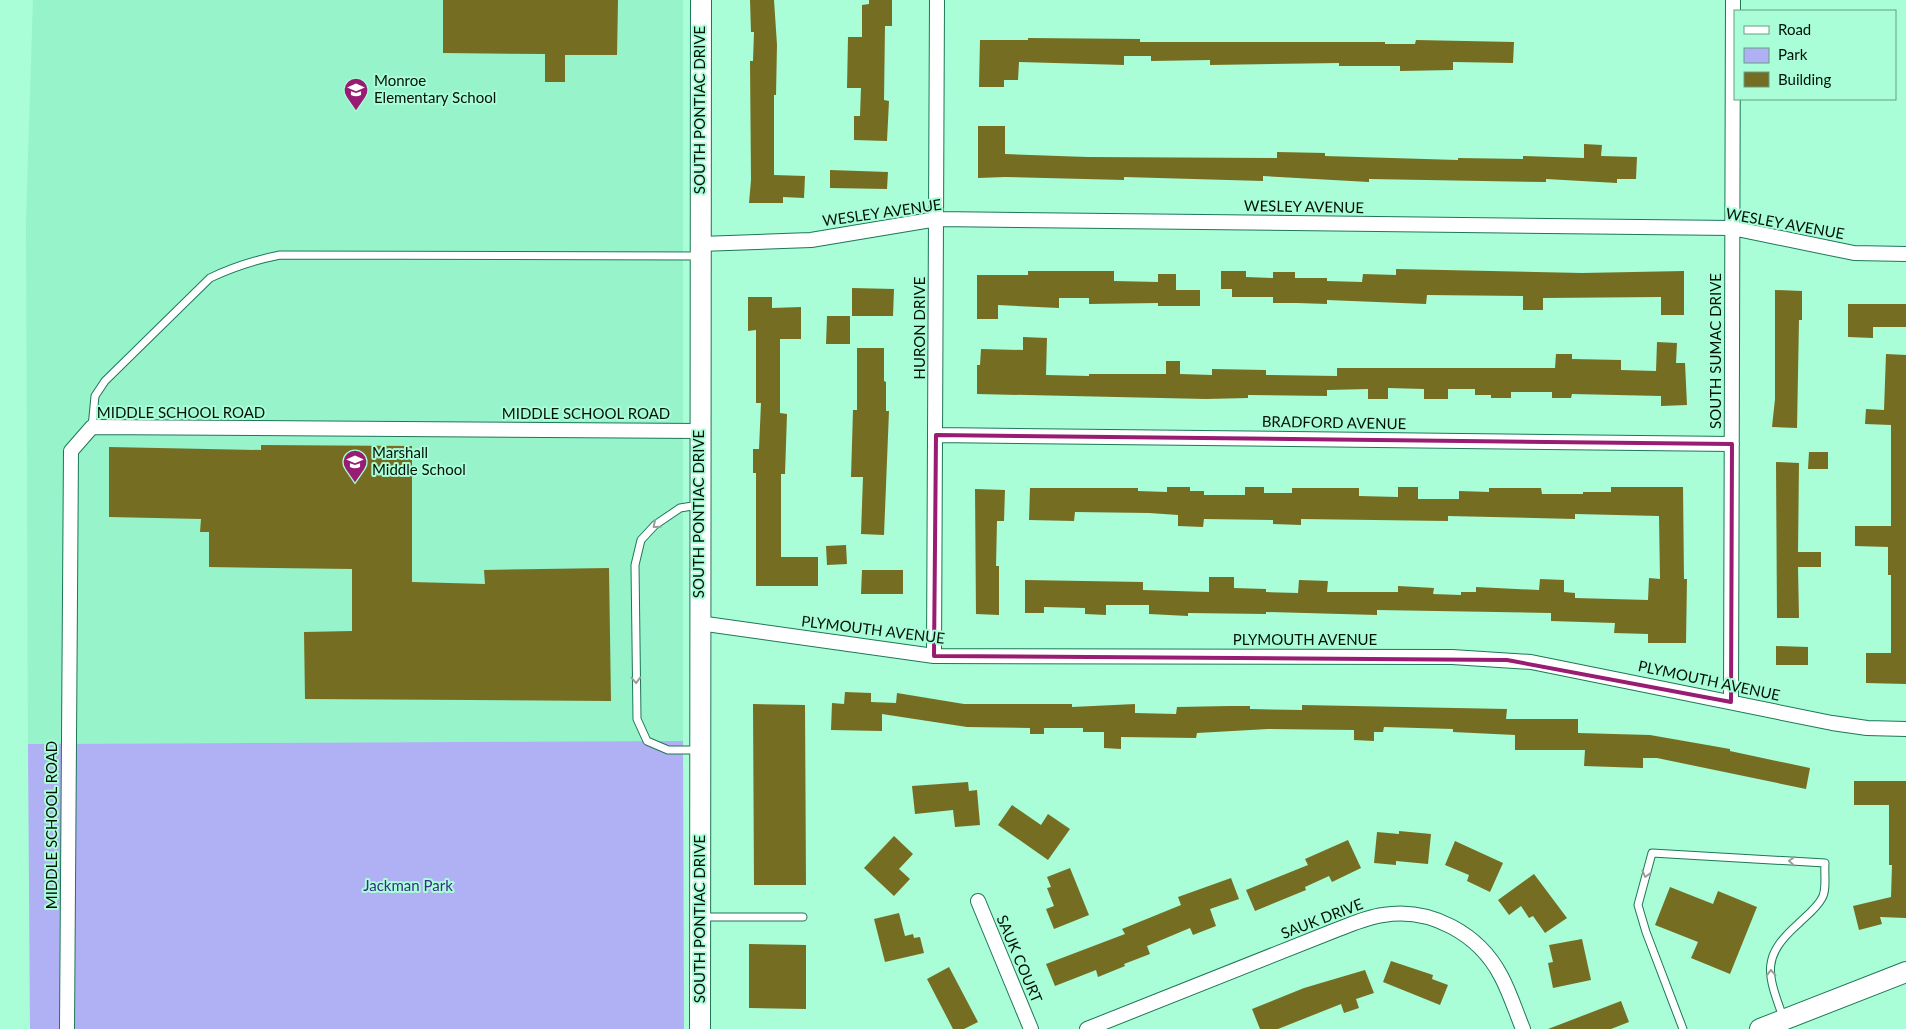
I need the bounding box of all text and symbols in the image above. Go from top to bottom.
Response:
legend [1734,10,1896,100]
text: Road [1778,20,1811,38]
street label: SOUTH PONTIAC DRIVE [690,26,708,194]
text: Park [1778,45,1808,63]
text: Building [1778,70,1831,88]
place label: Monroe Elementary School [374,71,496,106]
school or university icon: Monroe Elementary School [343,77,369,111]
street label: WESLEY AVENUE [821,195,943,229]
street label: WESLEY AVENUE [1244,196,1364,216]
street label: WESLEY AVENUE [1724,204,1846,242]
street label: SOUTH SUMAC DRIVE [1706,273,1724,429]
street label: HURON DRIVE [910,277,928,379]
street label: MIDDLE SCHOOL ROAD [97,403,265,421]
street label: MIDDLE SCHOOL ROAD [502,404,670,422]
street label: BRADFORD AVENUE [1262,412,1406,432]
street label: SOUTH PONTIAC DRIVE [689,430,707,598]
place label: Marshall Middle School [372,443,466,478]
school or university icon: Marshall Middle School [342,449,368,483]
one-way arrow [653,519,662,528]
street label: PLYMOUTH AVENUE [800,611,946,647]
street label: PLYMOUTH AVENUE [1233,630,1377,648]
street label: PLYMOUTH AVENUE [1637,656,1782,704]
one-way arrow [631,676,641,684]
street label: MIDDLE SCHOOL ROAD [42,741,60,909]
street label: SOUTH PONTIAC DRIVE [690,835,708,1003]
one-way arrow [1788,856,1796,867]
one-way arrow [1641,869,1652,878]
park label: Jackman Park [363,876,453,894]
street label: SAUK DRIVE [1278,894,1365,942]
street label: SAUK COURT [993,912,1047,1005]
one-way arrow [1766,969,1777,977]

